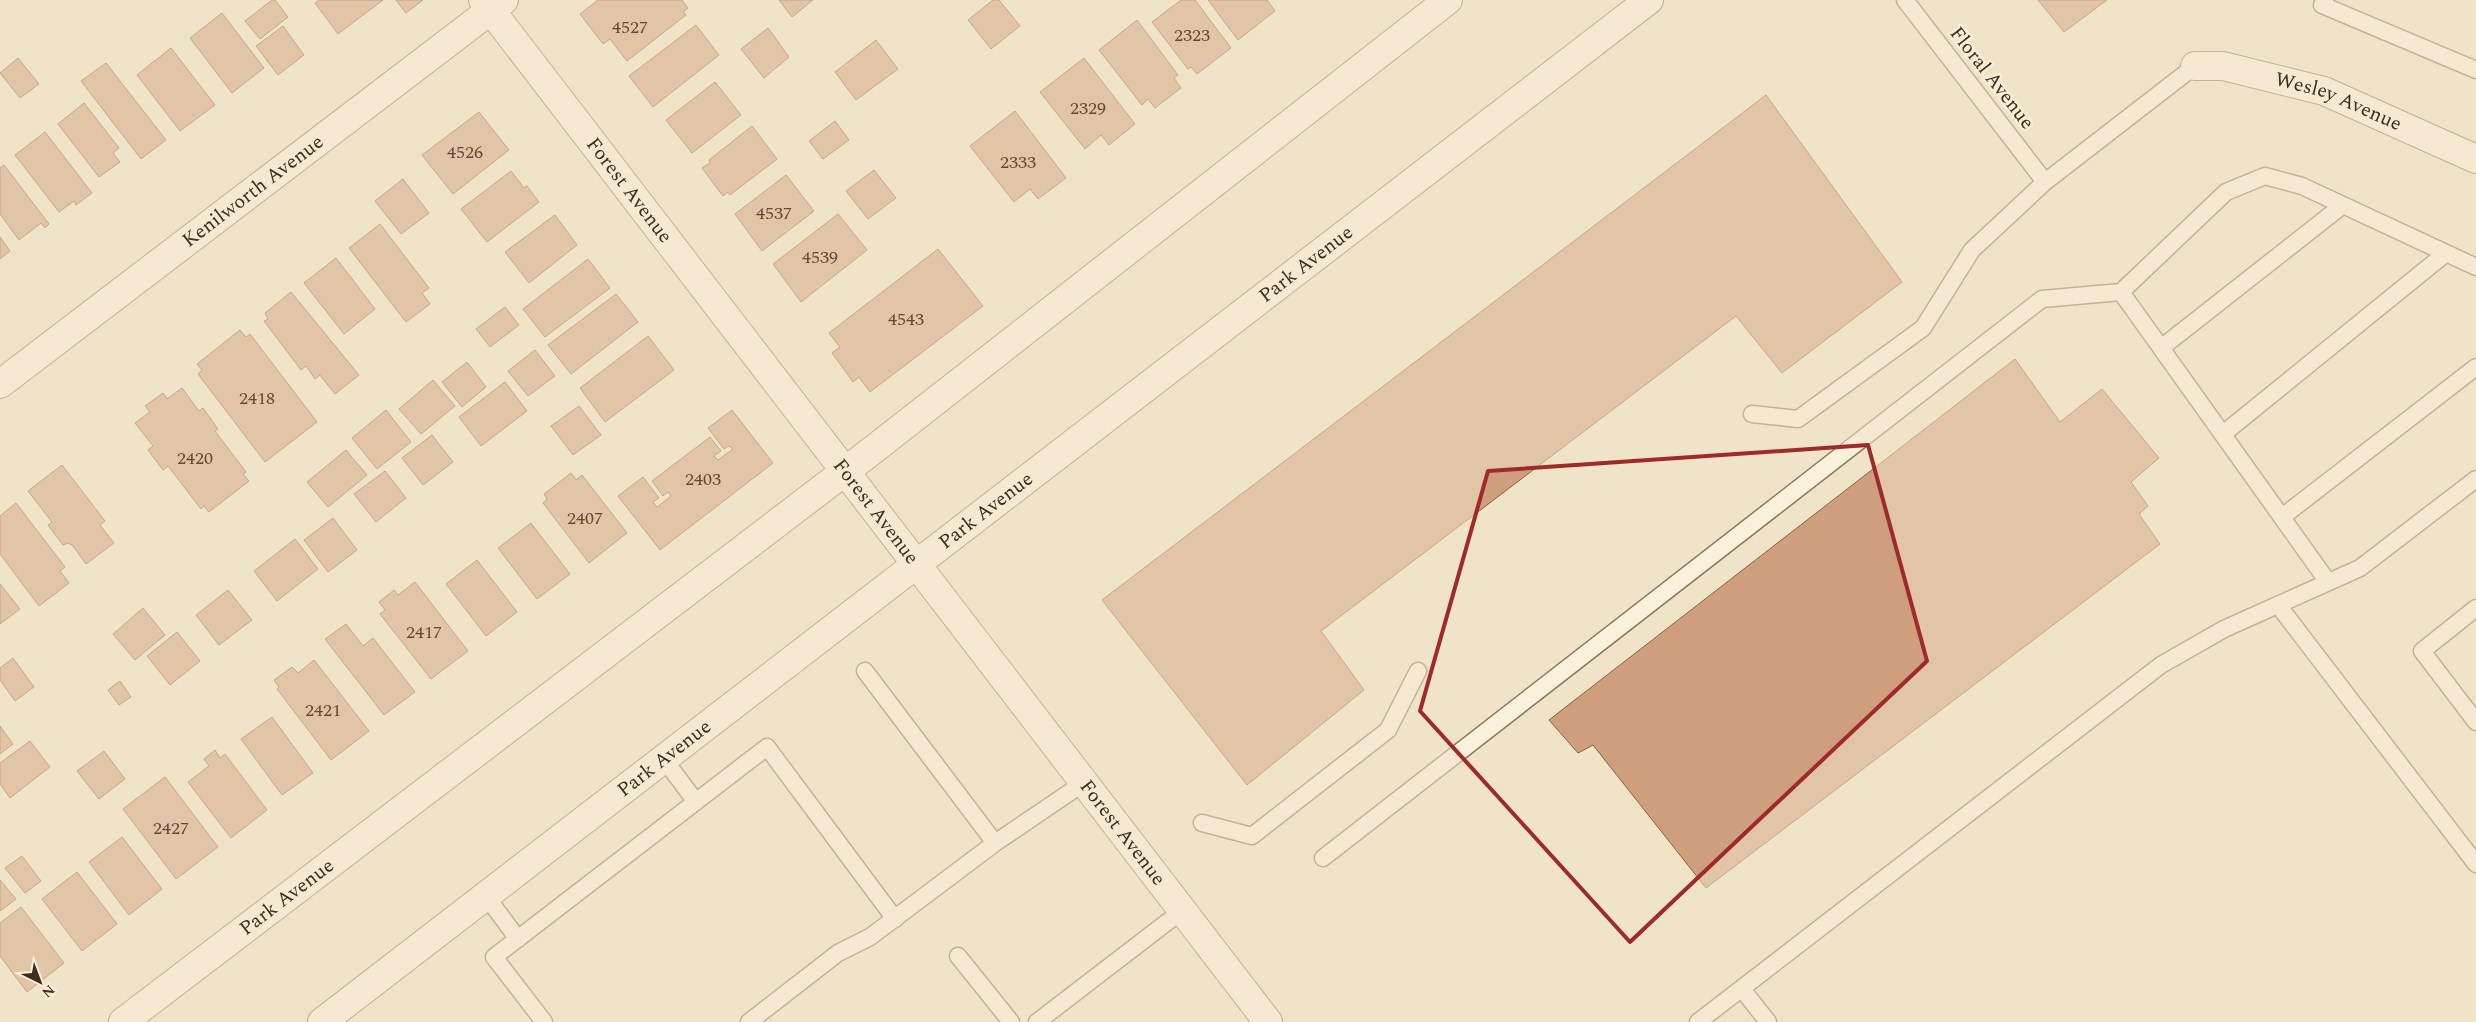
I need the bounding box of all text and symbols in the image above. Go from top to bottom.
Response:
house number: 4527 [612,14,648,41]
street label: Floral Avenue [1942,20,2042,136]
house number: 2323 [1174,22,1210,49]
street label: Wesley Avenue [2272,64,2407,139]
house number: 2329 [1070,95,1106,122]
street label: Kenilworth Avenue [176,128,330,255]
street label: Forest Avenue [579,131,680,250]
house number: 4526 [447,139,483,166]
house number: 2333 [1000,149,1036,176]
house number: 4537 [756,200,792,227]
street label: Park Avenue [1252,218,1360,310]
house number: 4539 [802,244,838,271]
house number: 4543 [888,306,924,333]
house number: 2418 [239,385,275,412]
house number: 2420 [177,445,213,472]
street label: Forest Avenue [825,452,926,571]
street label: Park Avenue [932,465,1040,557]
house number: 2403 [685,466,721,493]
house number: 2407 [567,505,603,532]
house number: 2417 [406,619,442,646]
house number: 2421 [305,697,341,724]
street label: Park Avenue [611,712,718,805]
street label: Forest Avenue [1072,773,1173,892]
house number: 2427 [153,815,189,842]
street label: Park Avenue [233,851,341,943]
north arrow [15,957,65,1007]
text: N [37,980,60,1003]

